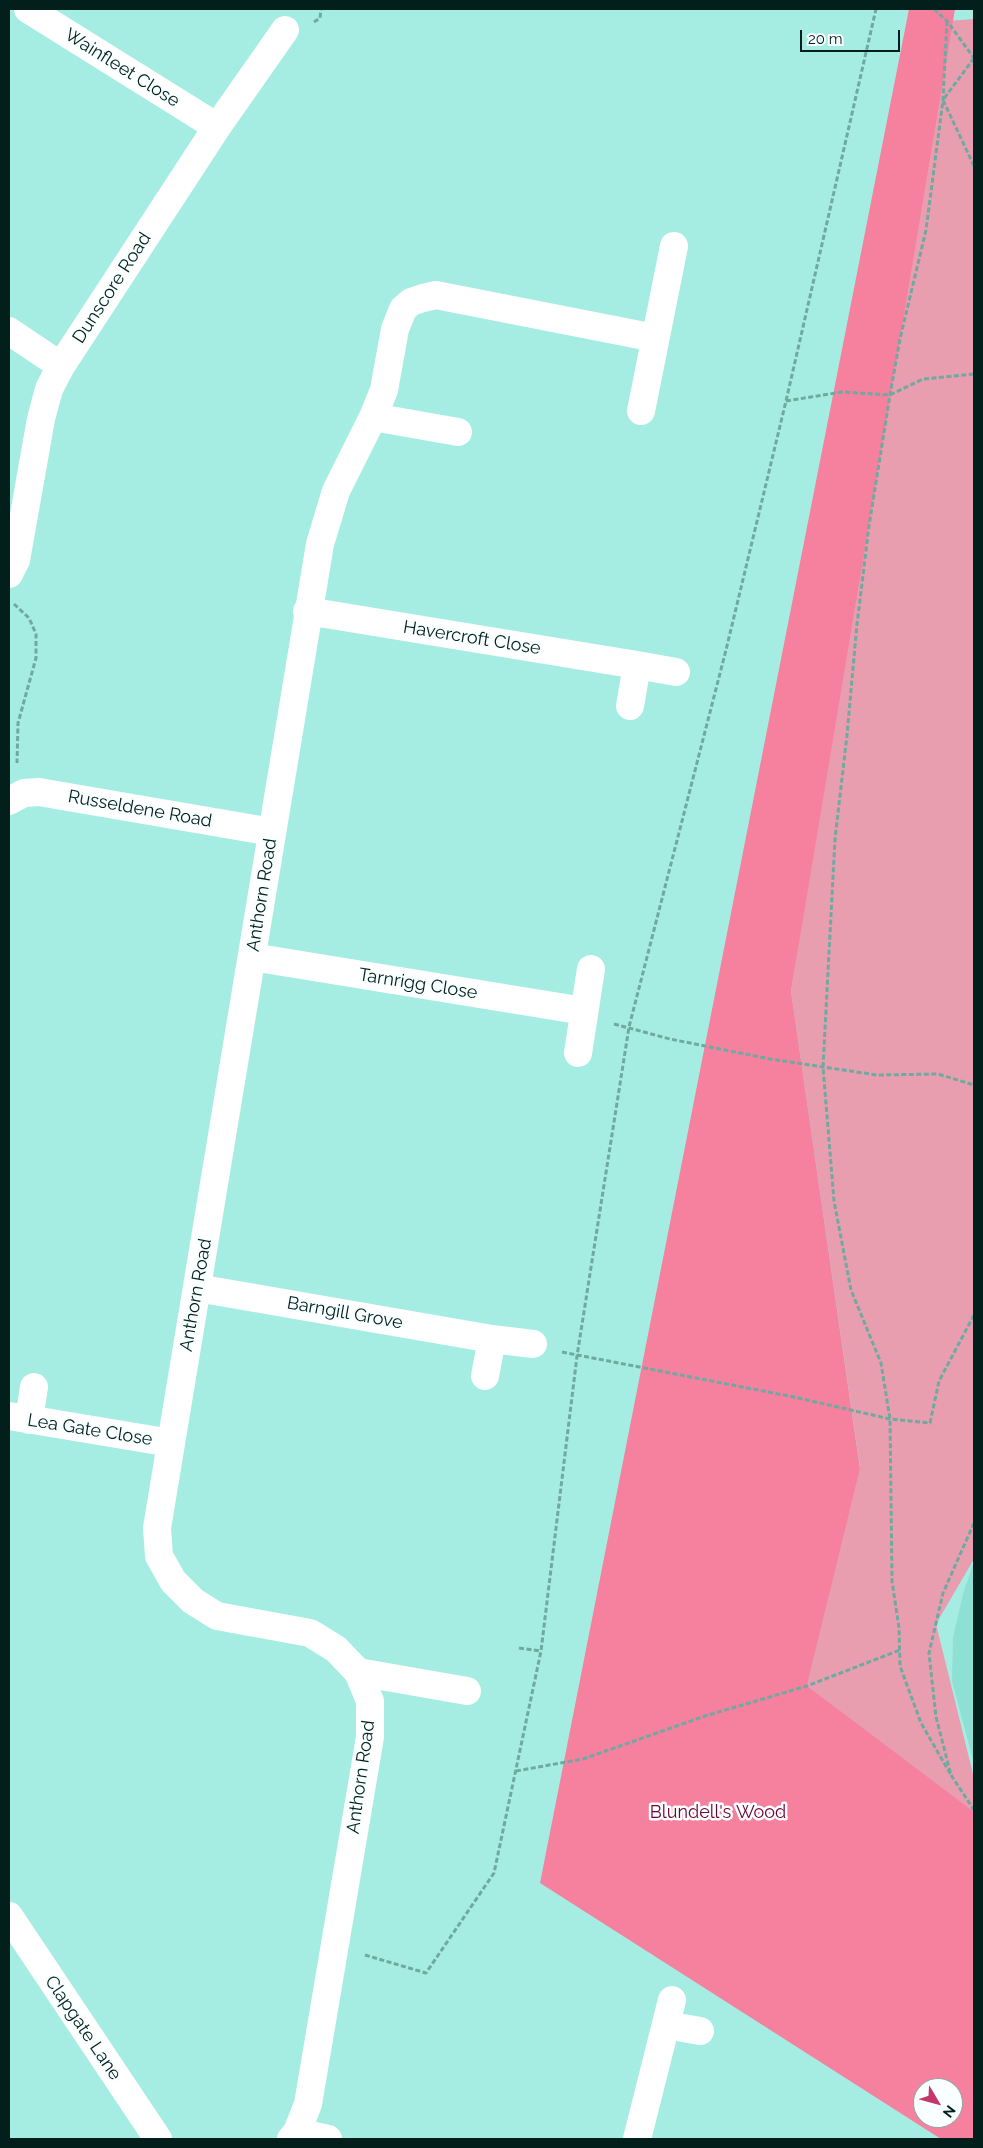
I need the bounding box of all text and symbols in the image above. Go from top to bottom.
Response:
scale bar [803,20,903,52]
street label: Wainfleet Close [61,24,183,112]
text: 20 m [808,30,843,48]
street label: Dunscore Road [68,229,156,347]
street label: Havercroft Close [402,616,542,660]
street label: Russeldene Road [66,786,214,832]
street label: Anthorn Road [242,837,282,953]
street label: Tarnrigg Close [357,964,479,1004]
street label: Anthorn Road [175,1237,217,1353]
street label: Barngill Grove [285,1292,405,1334]
street label: Lea Gate Close [26,1409,154,1451]
street label: Anthorn Road [342,1719,380,1835]
park label: Blundell's Wood [650,1802,786,1824]
street label: Clapgate Lane [40,1972,126,2084]
north arrow [913,2078,963,2128]
text: N [940,2102,959,2121]

